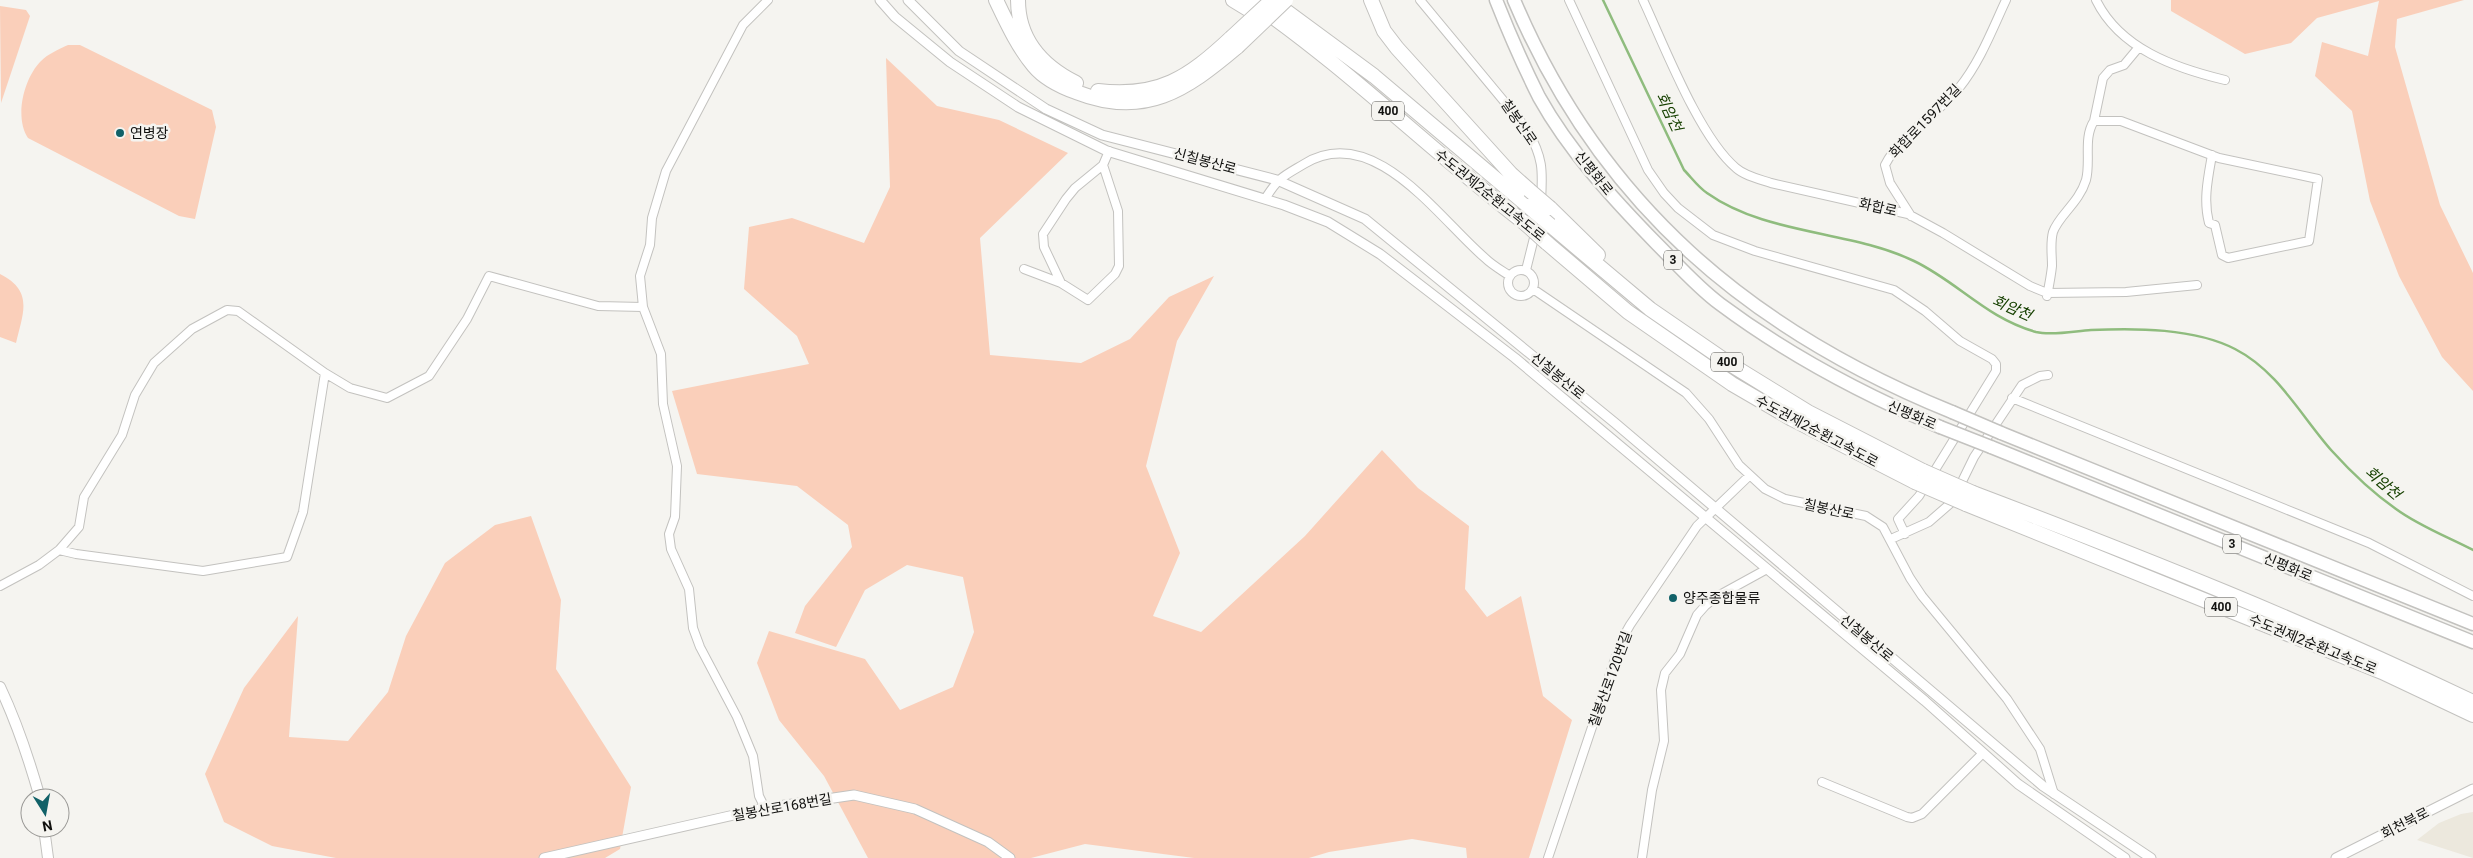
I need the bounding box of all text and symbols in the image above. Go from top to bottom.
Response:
street label: 화합로1597번길 [1886,81,1964,161]
water label: 회암천 [1652,89,1687,137]
street label: 칠봉산로 [1498,96,1540,148]
road number: 400 [1372,102,1404,120]
place label: 연병장 [130,125,169,141]
marker: 연병장 [114,127,126,139]
street label: 신칠봉산로 [1172,145,1238,177]
street label: 수도권제2순환고속도로 [1432,146,1548,244]
street label: 신평화로 [1572,148,1617,198]
street label: 화합로 [1857,195,1899,219]
road number: 3 [1664,250,1682,270]
water label: 회암천 [1989,291,2037,326]
street label: 신칠봉산로 [1528,350,1588,403]
road number: 400 [1711,352,1743,372]
street label: 수도권제2순환고속도로 [1753,392,1881,470]
street label: 신평화로 [1885,398,1939,432]
water label: 회암천 [2361,463,2406,505]
street label: 칠봉산로 [1802,496,1856,522]
road number: 3 [2223,534,2241,554]
street label: 신평화로 [2261,550,2315,584]
place label: 양주종합물류 [1683,590,1760,606]
marker: 양주종합물류 [1667,592,1679,604]
road number: 400 [2205,598,2237,616]
street label: 신칠봉산로 [1837,611,1897,665]
street label: 수도권제2순환고속도로 [2247,611,2379,677]
street label: 칠봉산로120번길 [1585,629,1635,729]
north arrow [20,788,70,838]
street label: 칠봉산로168번길 [731,790,833,824]
street label: 회천북로 [2378,804,2432,842]
text: N [41,817,54,835]

